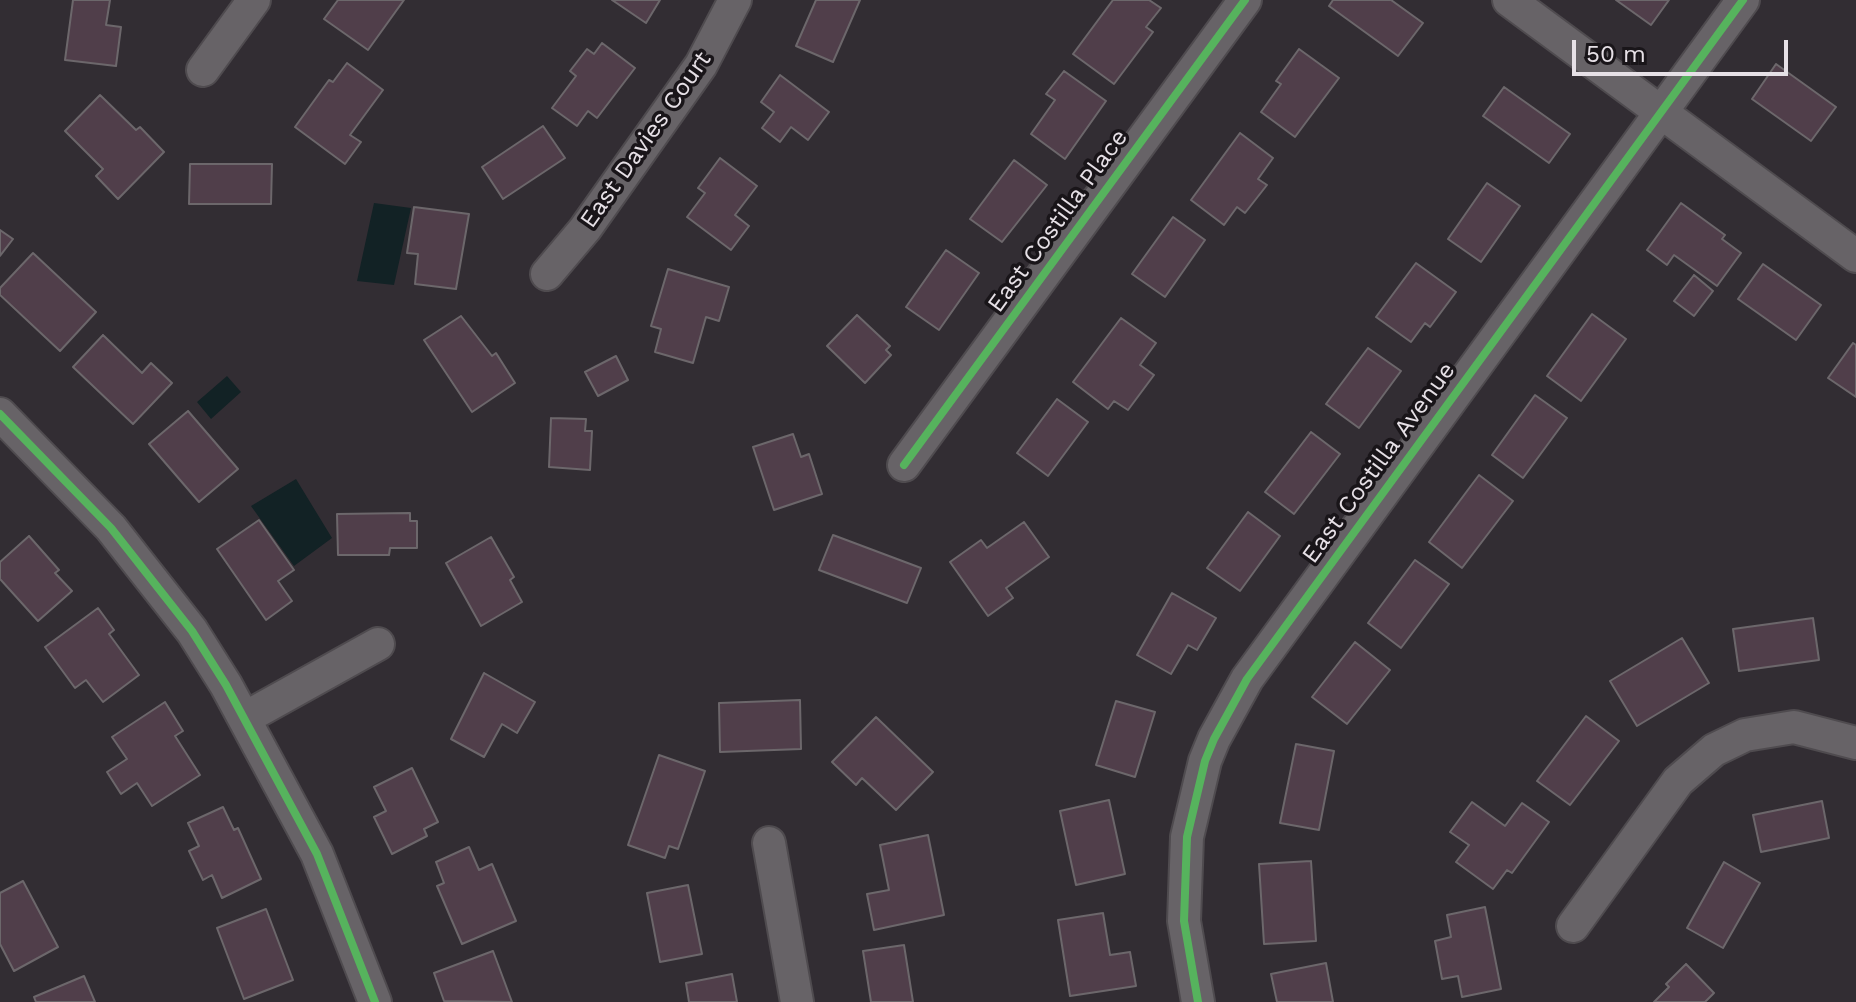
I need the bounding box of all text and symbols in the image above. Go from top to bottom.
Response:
scale bar [1576,24,1792,74]
text: 50 m [1586,40,1646,68]
street label: East Davies Court [574,46,718,234]
street label: East Costilla Place [982,124,1134,318]
street label: East Costilla Avenue [1296,357,1462,569]

